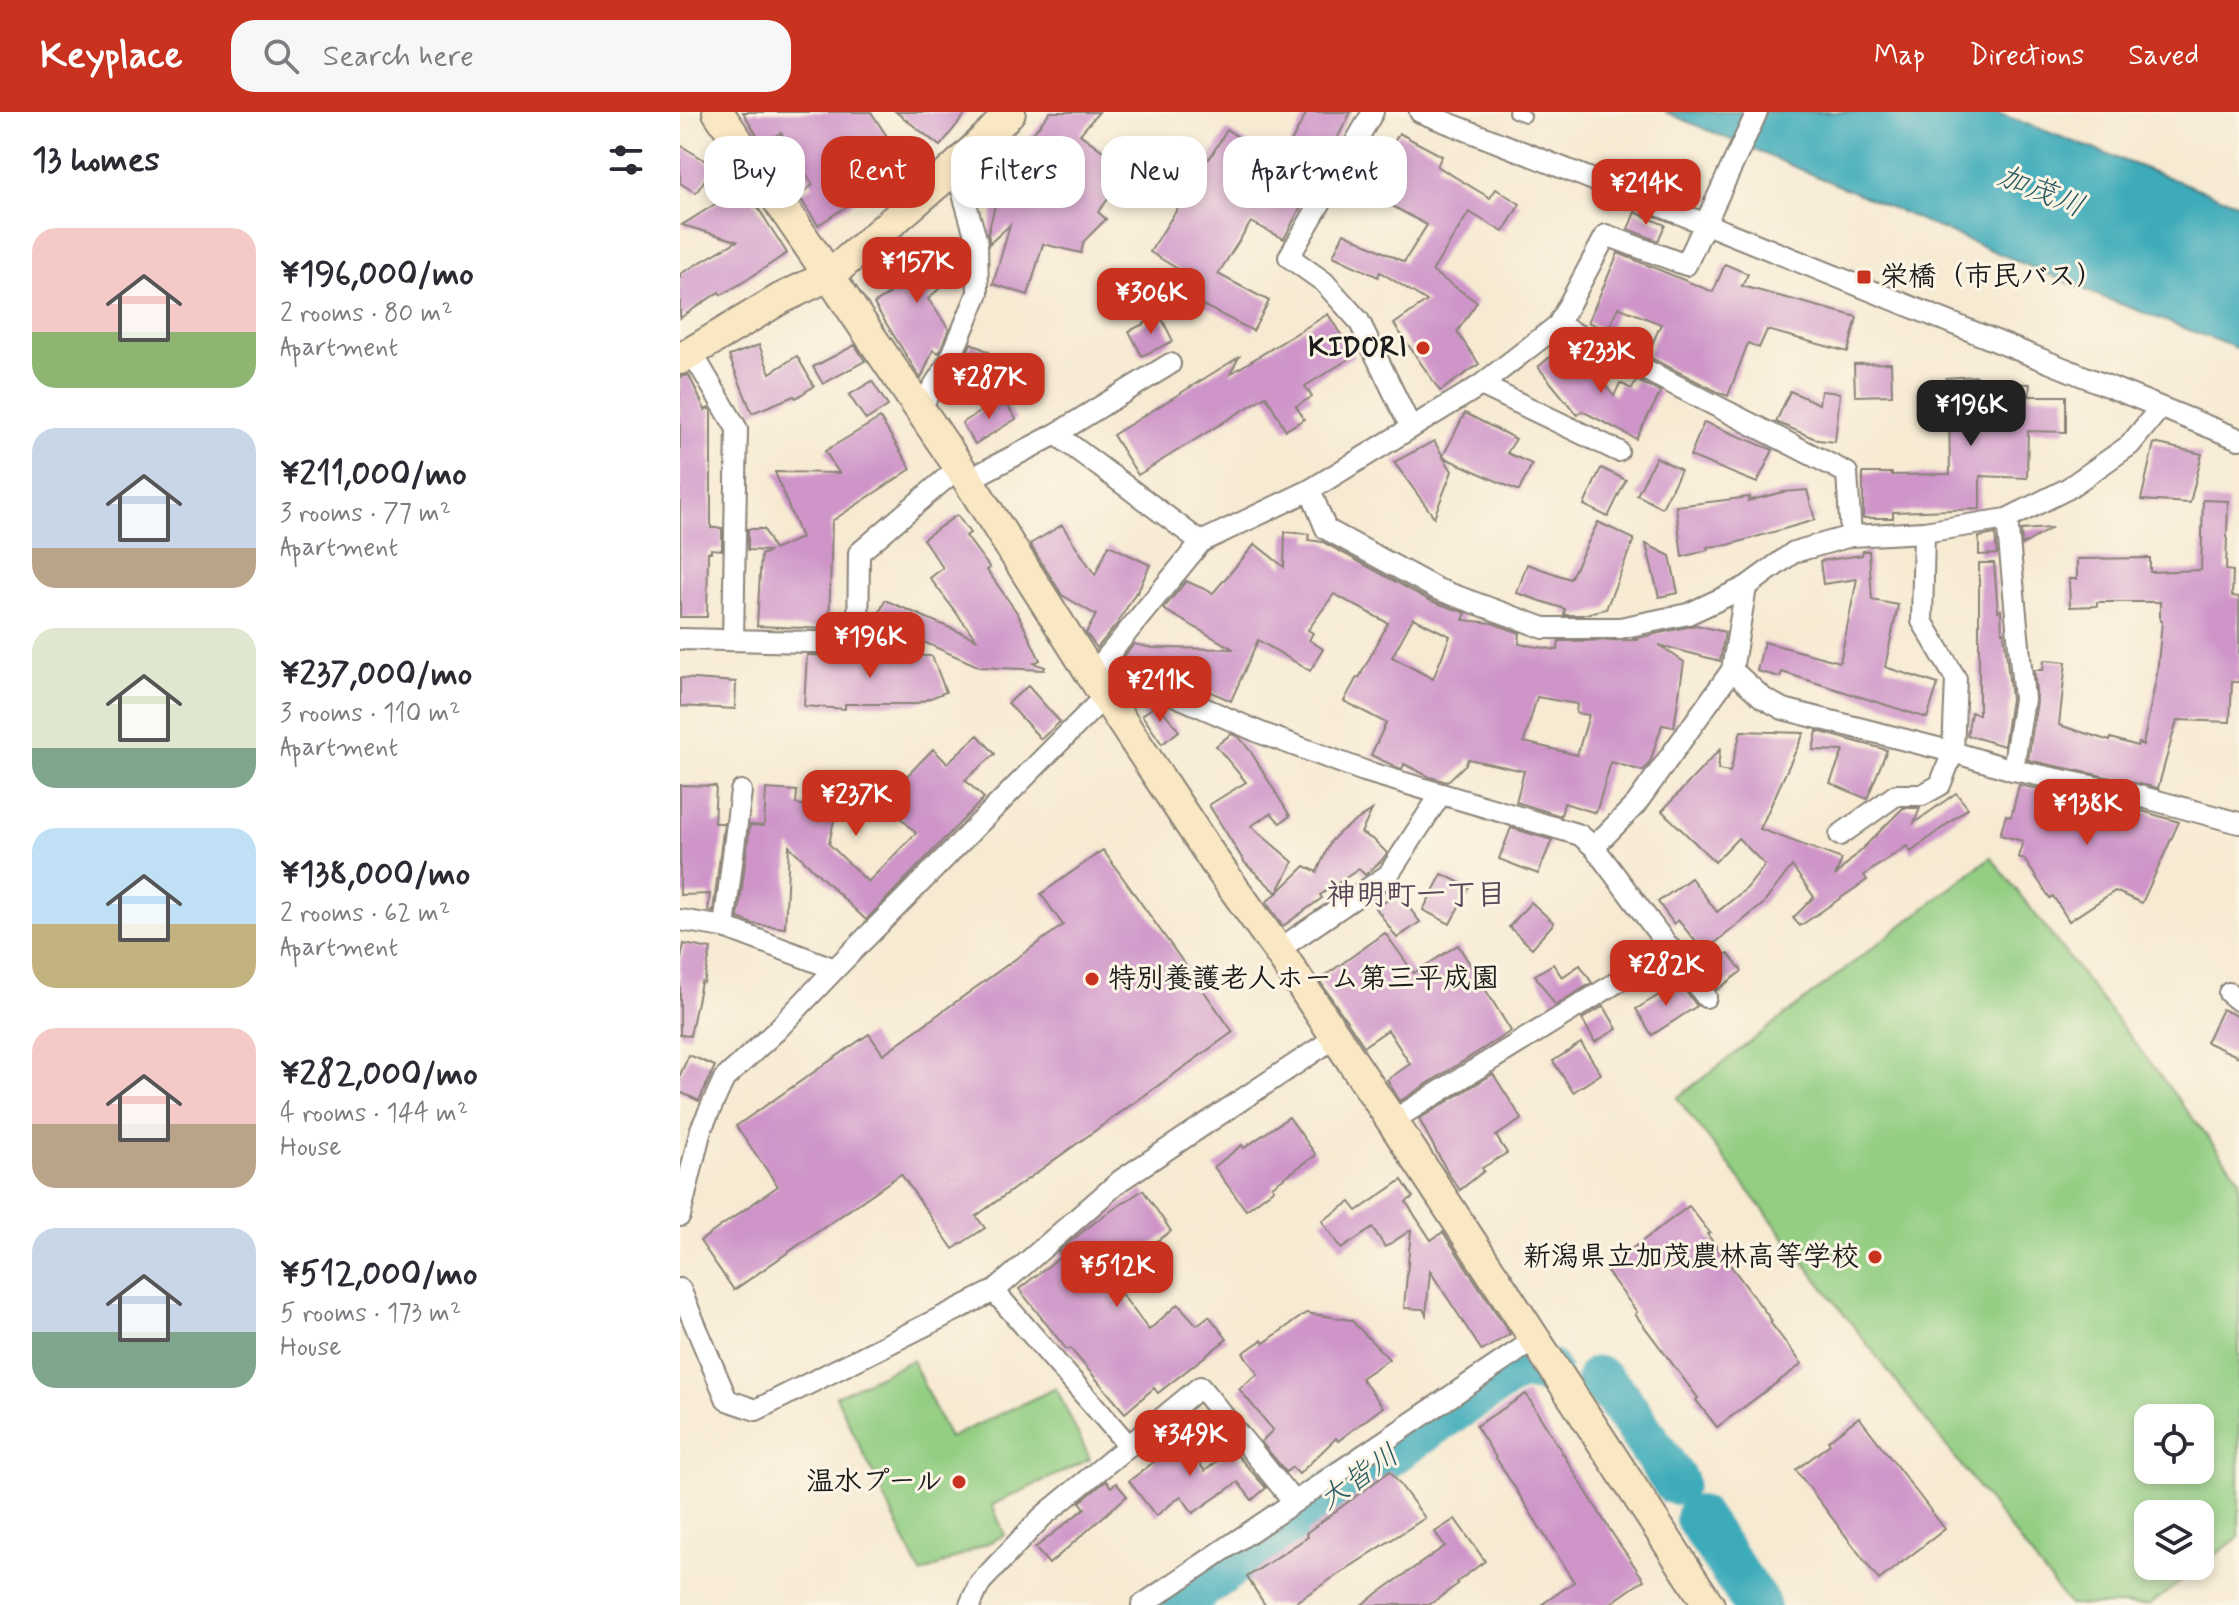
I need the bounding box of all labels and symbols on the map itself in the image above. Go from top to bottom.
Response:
water label: 加茂川 [1992,157,2090,227]
pin: ¥214K [1590,159,1702,227]
pin: ¥157K [861,237,973,305]
place label: 栄橋（市民バス） [1880,259,2104,296]
pin: ¥306K [1095,268,1207,336]
marker: 栄橋（市民バス） [1855,268,1873,286]
pin: ¥233K [1545,327,1657,395]
place label: KIDORI [1308,330,1407,367]
marker: KIDORI [1414,339,1432,357]
pin: ¥287K [933,353,1045,421]
pin: ¥196K [1915,380,2027,448]
pin: ¥196K [814,612,926,680]
pin: ¥211K [1104,656,1216,724]
pin: ¥237K [800,770,912,838]
pin: ¥138K [2031,779,2143,847]
district label: 神明町一丁目 [1326,876,1506,915]
pin: ¥282K [1610,940,1722,1008]
place label: 特別養護老人ホーム第三平成園 [1108,961,1499,998]
marker: 特別養護老人ホーム第三平成園 [1083,970,1101,988]
place label: 新潟県立加茂農林高等学校 [1523,1239,1859,1276]
pin: ¥512K [1061,1241,1173,1309]
marker: 新潟県立加茂農林高等学校 [1866,1248,1884,1266]
pin: ¥349K [1134,1410,1246,1478]
water label: 大皆川 [1311,1436,1407,1520]
place label: 温水プール [806,1464,943,1501]
marker: 温水プール [950,1473,968,1491]

